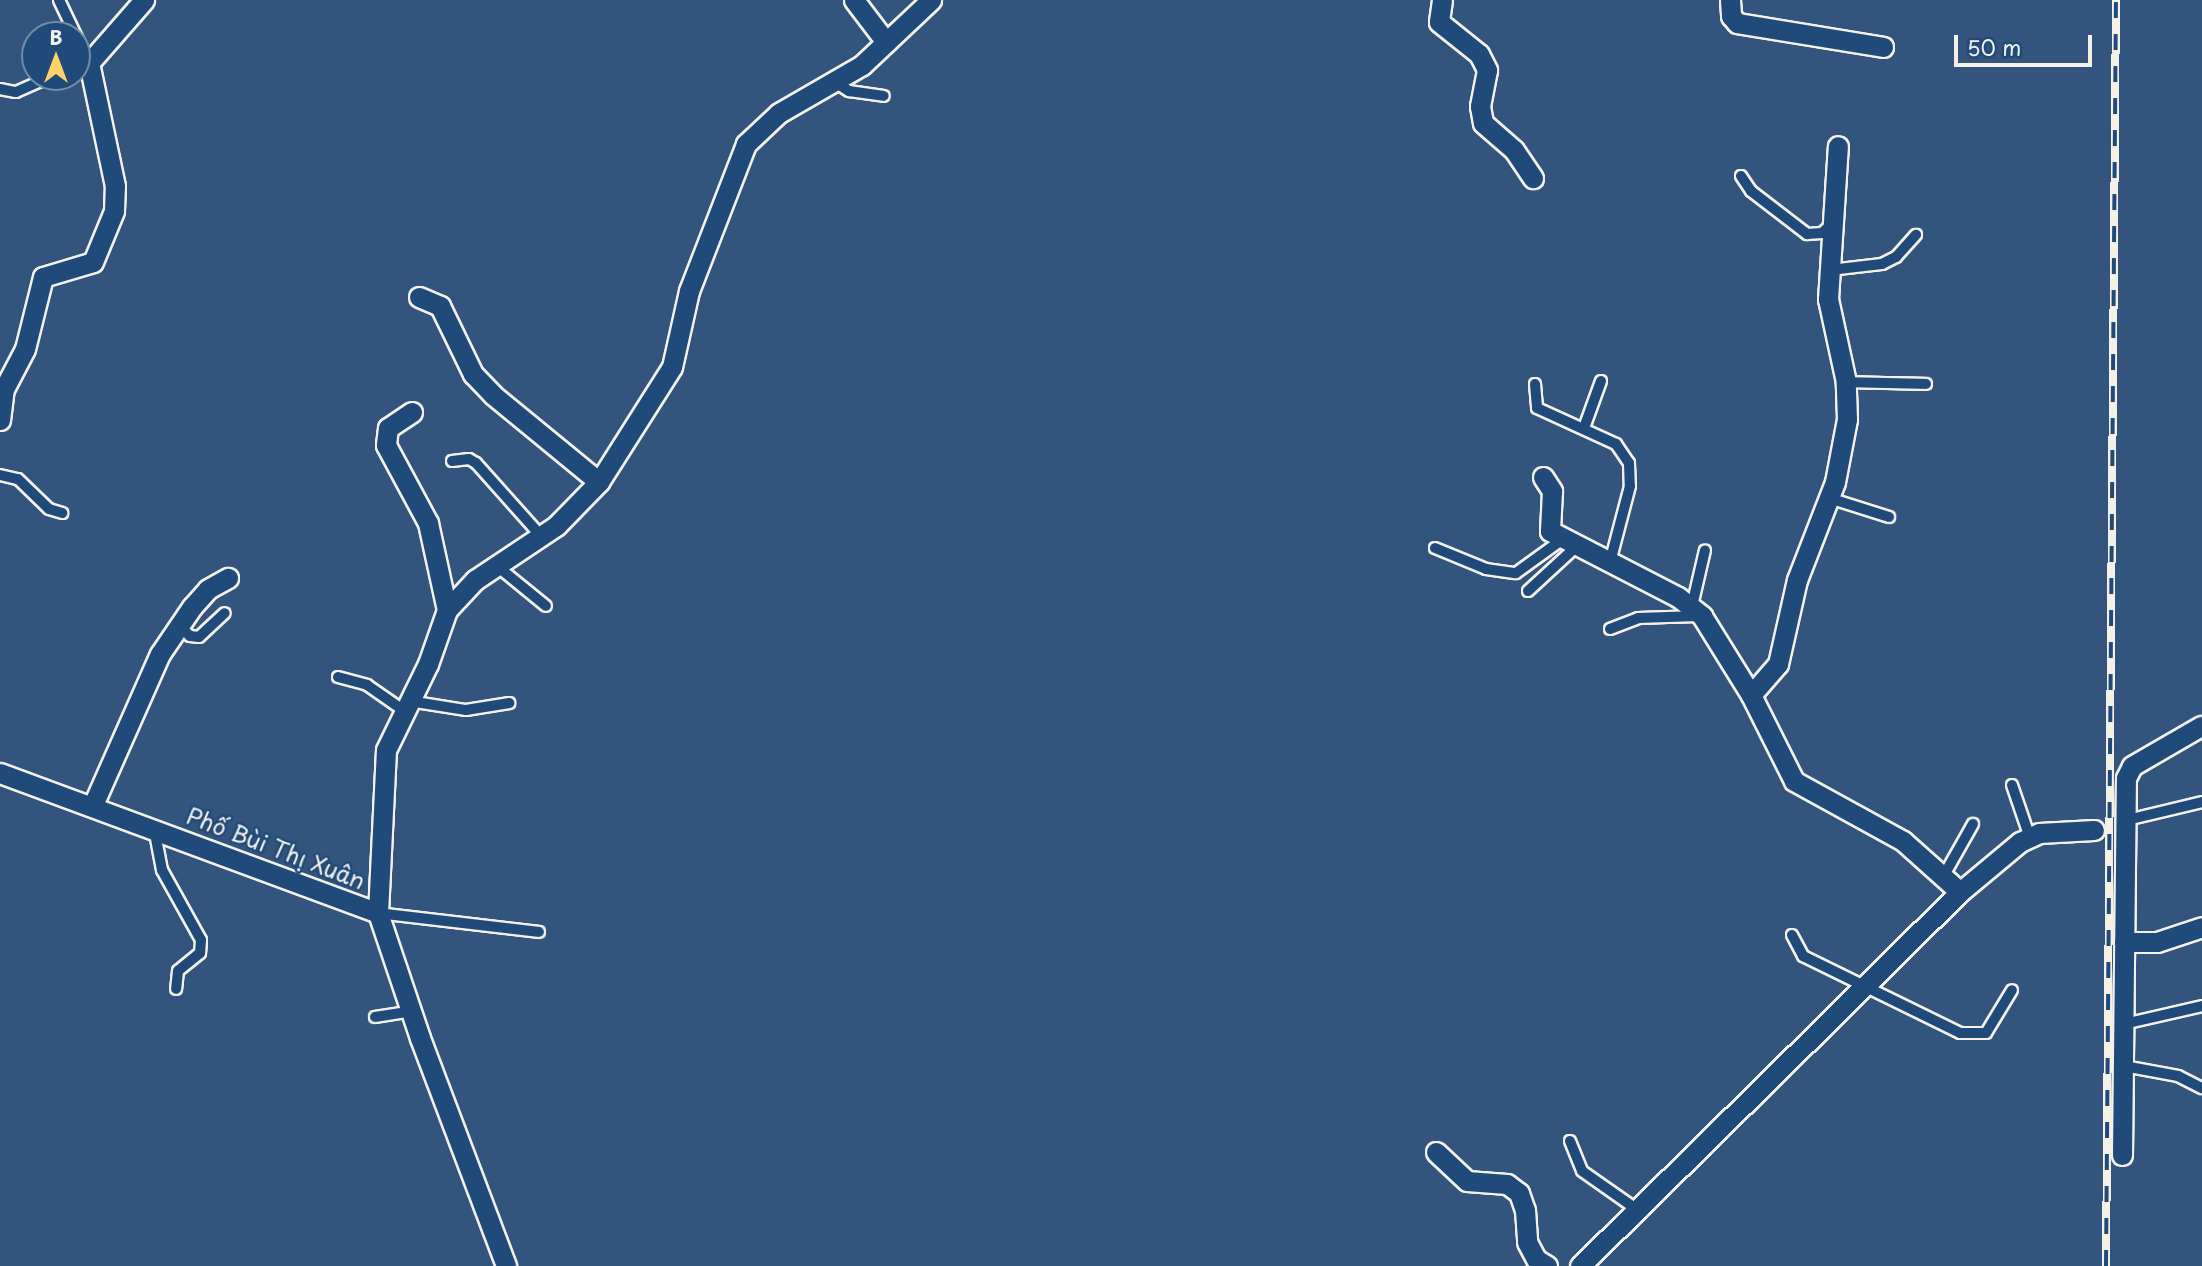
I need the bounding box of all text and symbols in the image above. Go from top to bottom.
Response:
north arrow [21,21,91,91]
scale bar [1957,21,2095,65]
text: B [49,23,63,51]
text: 50 m [1967,31,2021,63]
street label: Phố Bùi Thị Xuân [183,801,369,895]

